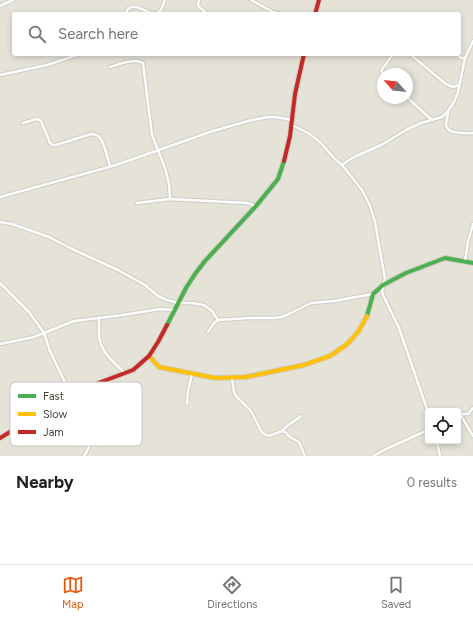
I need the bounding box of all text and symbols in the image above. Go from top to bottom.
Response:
search box [12,12,461,56]
icon: search [26,23,48,45]
text: Search here [58,25,138,43]
north arrow [377,68,413,104]
legend [10,382,142,446]
text: Fast [43,390,64,403]
text: Slow [43,408,67,421]
map controls [425,408,461,444]
button: locate [425,408,461,444]
text: Jam [43,426,64,439]
text: Nearby [16,472,74,492]
text: 0 results [407,475,457,490]
tab: Map [62,574,84,611]
tab: Directions [207,574,257,611]
tab: Saved [381,574,411,611]

